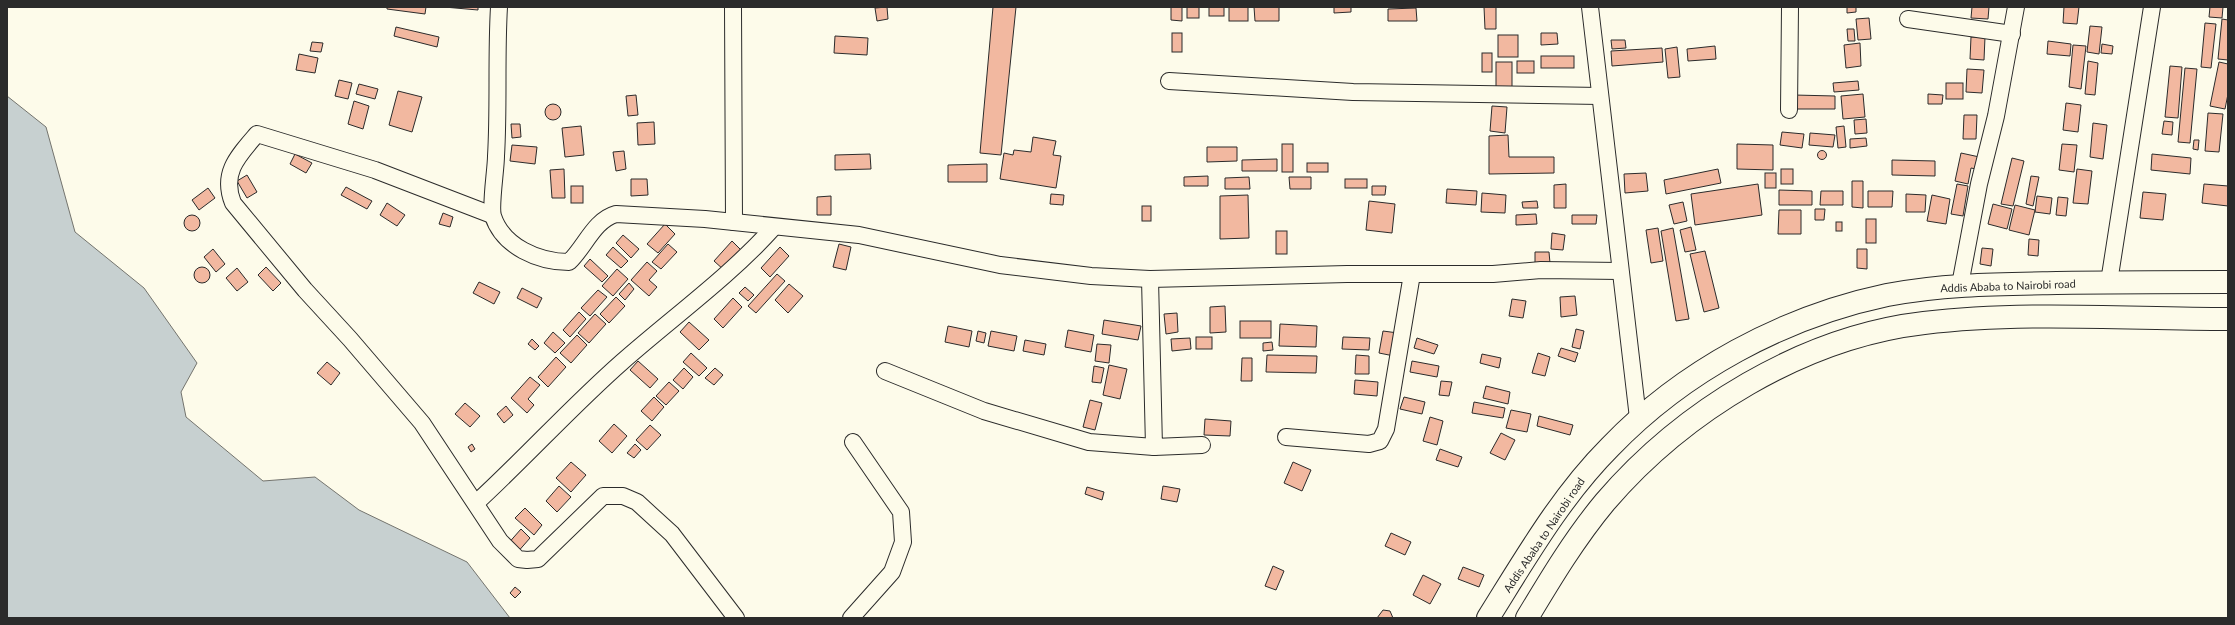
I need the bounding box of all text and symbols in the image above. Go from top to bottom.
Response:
street label: Addis Ababa to Nairobi road [1940,277,2076,294]
street label: Addis Ababa to Nairobi road [1500,475,1587,595]

